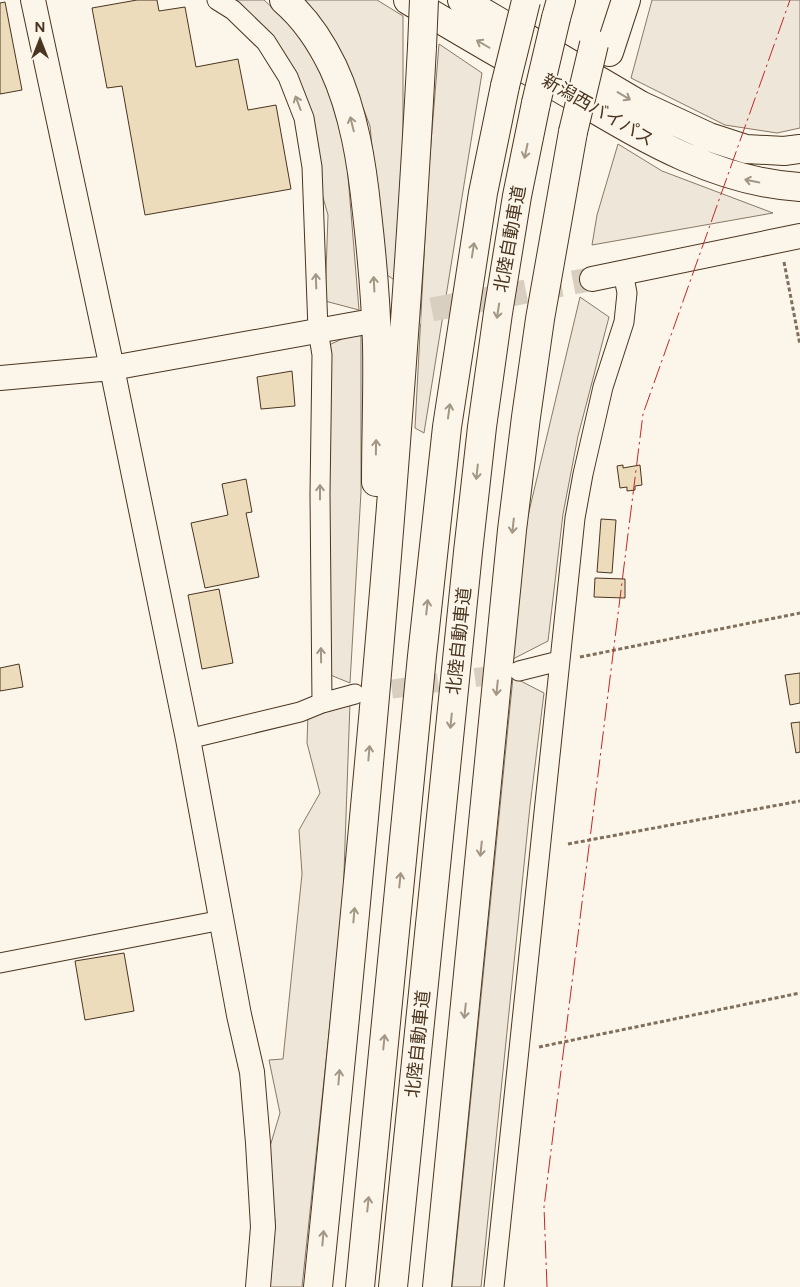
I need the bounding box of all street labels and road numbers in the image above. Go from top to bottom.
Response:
street label: 新潟西バイパス [538,69,658,151]
street label: 北陸自動車道 [490,184,530,294]
street label: 北陸自動車道 [442,586,476,696]
street label: 北陸自動車道 [401,989,435,1099]

